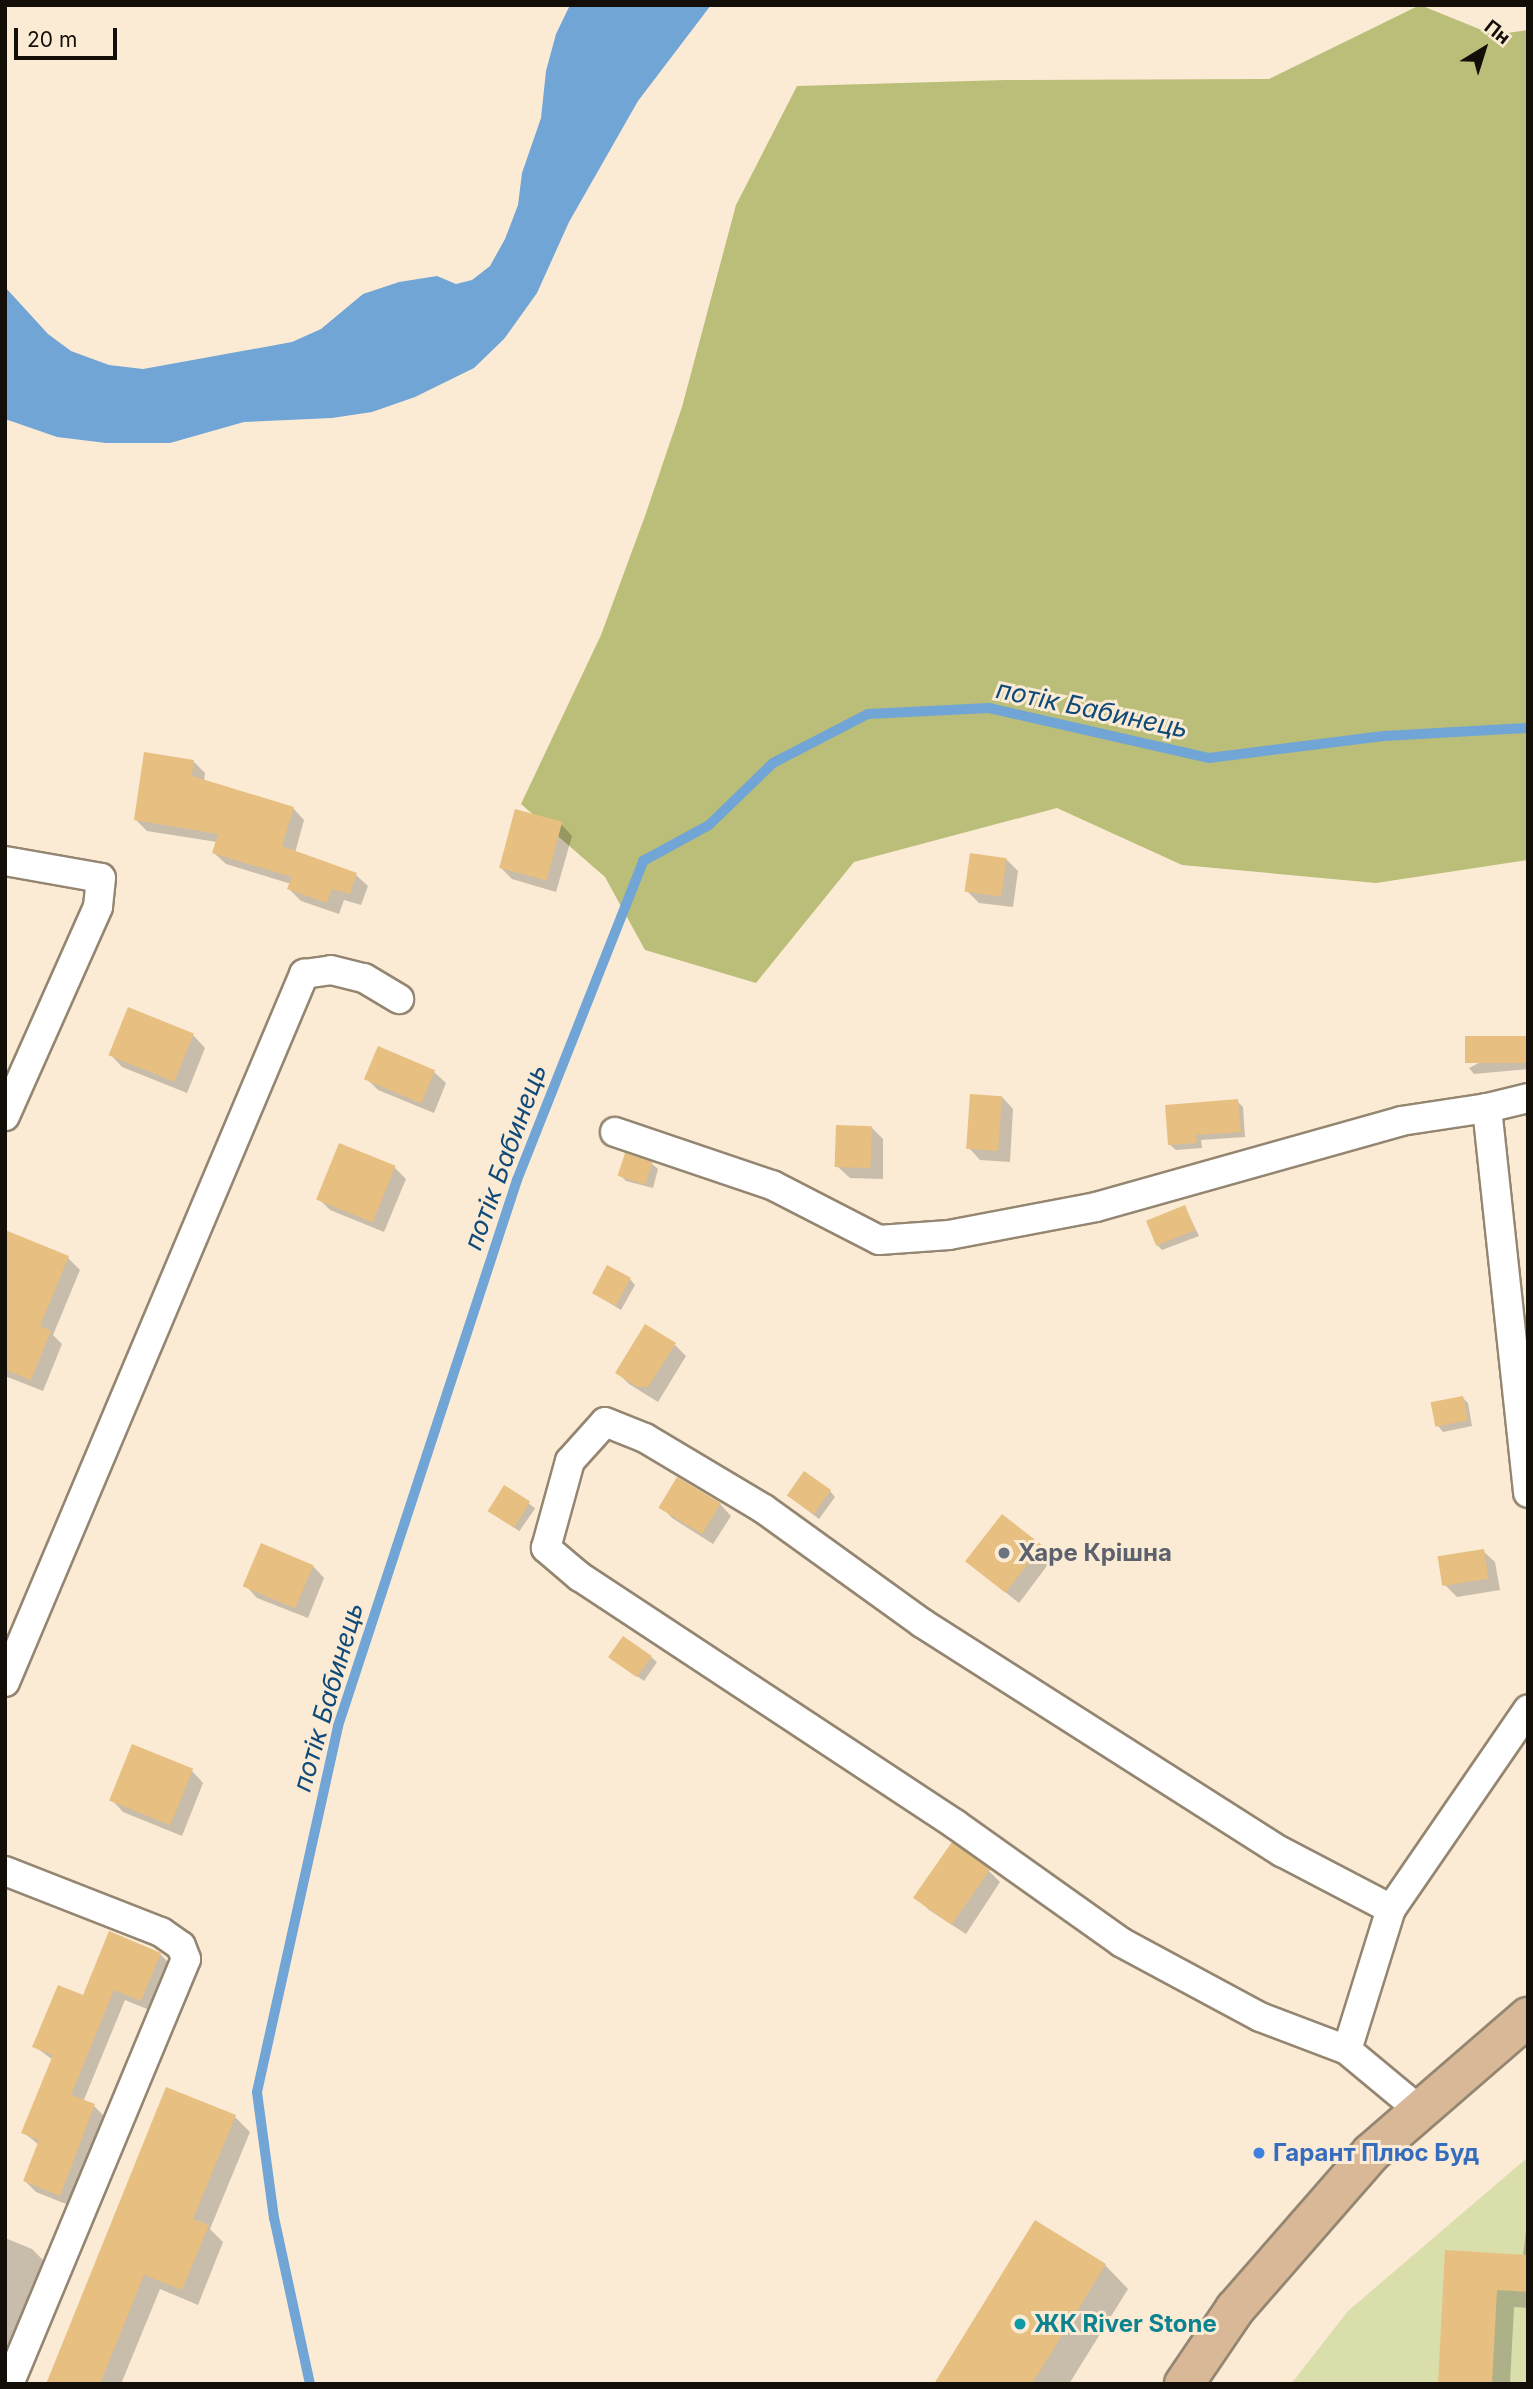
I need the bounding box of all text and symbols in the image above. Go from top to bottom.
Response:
scale bar [18,14,121,58]
north arrow [1449,14,1519,84]
text: Пн [1480,15,1515,49]
text: 20 m [27,27,77,52]
water label: потік Бабинець [993,673,1191,745]
water label: потік Бабинець [457,1060,553,1254]
place label: Харе Крішна [1018,1539,1172,1567]
marker: Харе Крішна [996,1545,1012,1561]
water label: потік Бабинець [286,1599,370,1795]
place label: Гарант Плюс Буд [1273,2139,1479,2167]
marker: Гарант Плюс Буд [1251,2145,1267,2161]
place label: ЖК River Stone [1034,2310,1217,2338]
marker: ЖК River Stone [1012,2316,1028,2332]

